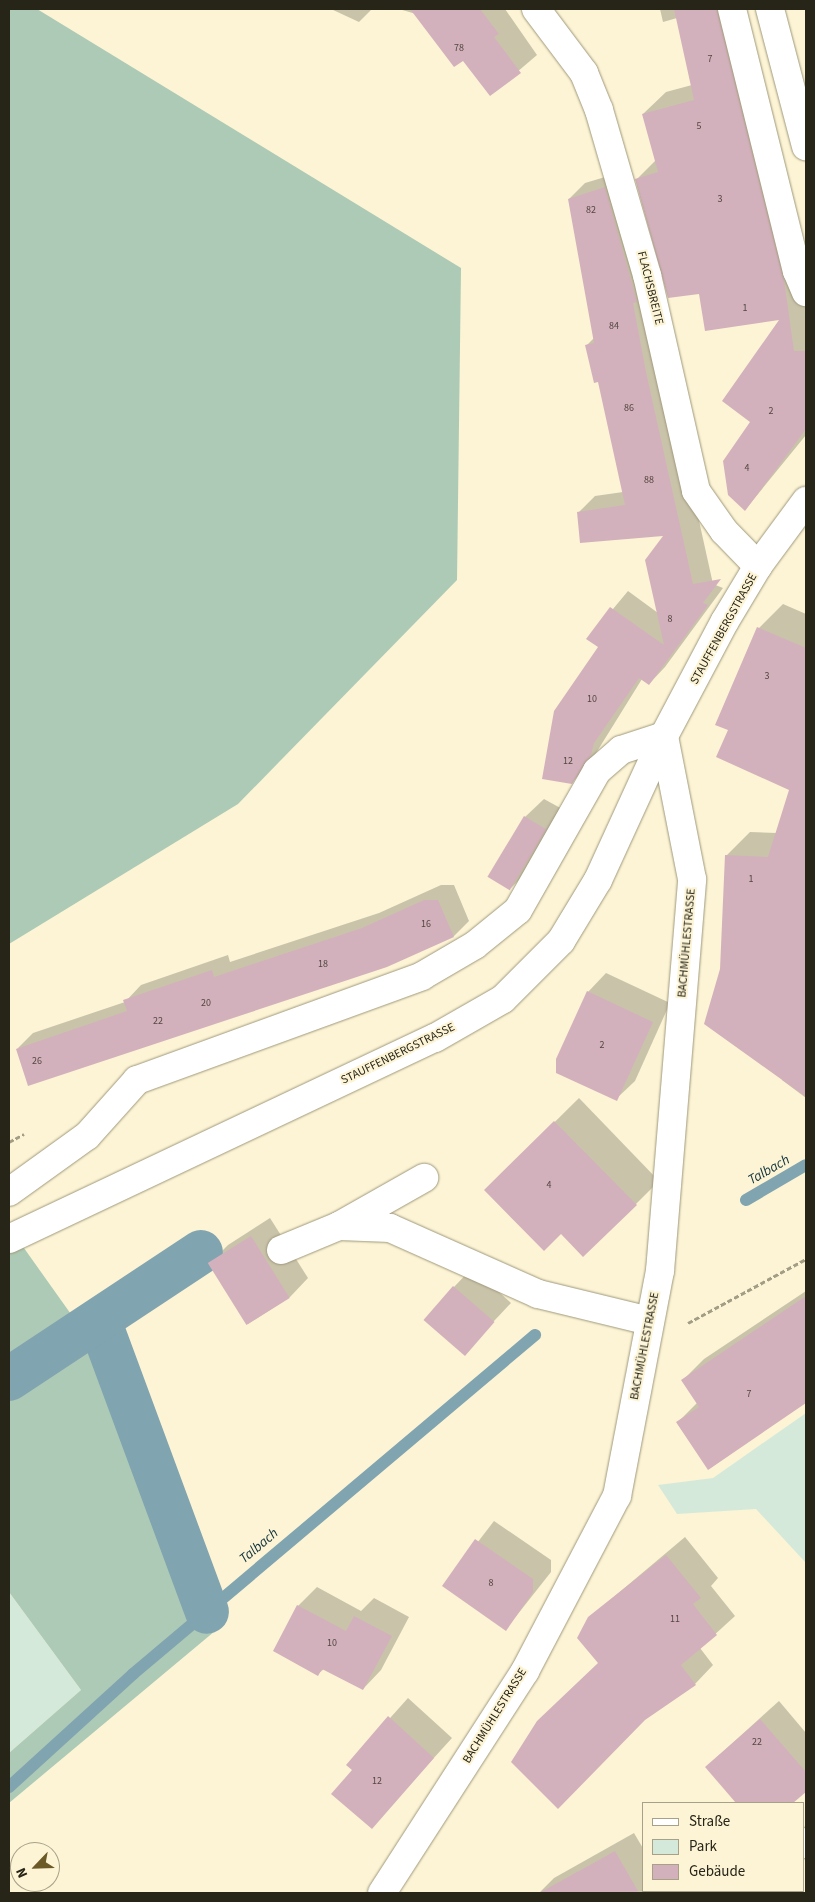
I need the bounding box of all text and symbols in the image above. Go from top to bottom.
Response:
house number: 78 [454,43,464,55]
house number: 7 [708,54,712,66]
house number: 5 [697,121,701,133]
house number: 3 [718,194,722,206]
house number: 82 [586,205,596,217]
street label: FLACHSBREITE [634,250,666,326]
house number: 1 [743,303,747,315]
house number: 84 [609,321,619,333]
house number: 86 [624,403,634,415]
house number: 2 [769,406,773,418]
house number: 4 [745,463,749,475]
house number: 88 [644,475,654,487]
street label: STAUFFENBERGSTRASSE [687,571,761,687]
house number: 8 [668,614,672,626]
house number: 3 [765,671,769,683]
house number: 10 [587,694,597,706]
house number: 12 [563,756,573,768]
house number: 1 [749,874,753,886]
street label: BACHMÜHLESTRASSE [675,888,699,998]
house number: 16 [421,919,431,931]
house number: 18 [318,959,328,971]
house number: 20 [201,998,211,1010]
house number: 22 [153,1016,163,1028]
street label: STAUFFENBERGSTRASSE [339,1020,457,1088]
house number: 2 [600,1040,604,1052]
house number: 26 [32,1056,42,1068]
water label: Talbach [745,1151,793,1189]
house number: 4 [547,1180,551,1192]
street label: BACHMÜHLESTRASSE [627,1291,663,1401]
house number: 7 [747,1389,751,1401]
water label: Talbach [236,1525,282,1567]
house number: 8 [489,1578,493,1590]
house number: 11 [670,1614,680,1626]
house number: 10 [327,1638,337,1650]
street label: BACHMÜHLESTRASSE [460,1666,530,1766]
house number: 22 [752,1737,762,1749]
house number: 12 [372,1776,382,1788]
legend [642,1802,805,1892]
text: Straße [689,1811,730,1832]
text: Park [689,1836,717,1857]
north arrow [10,1842,60,1892]
text: Gebäude [689,1861,745,1882]
text: N [11,1864,33,1881]

